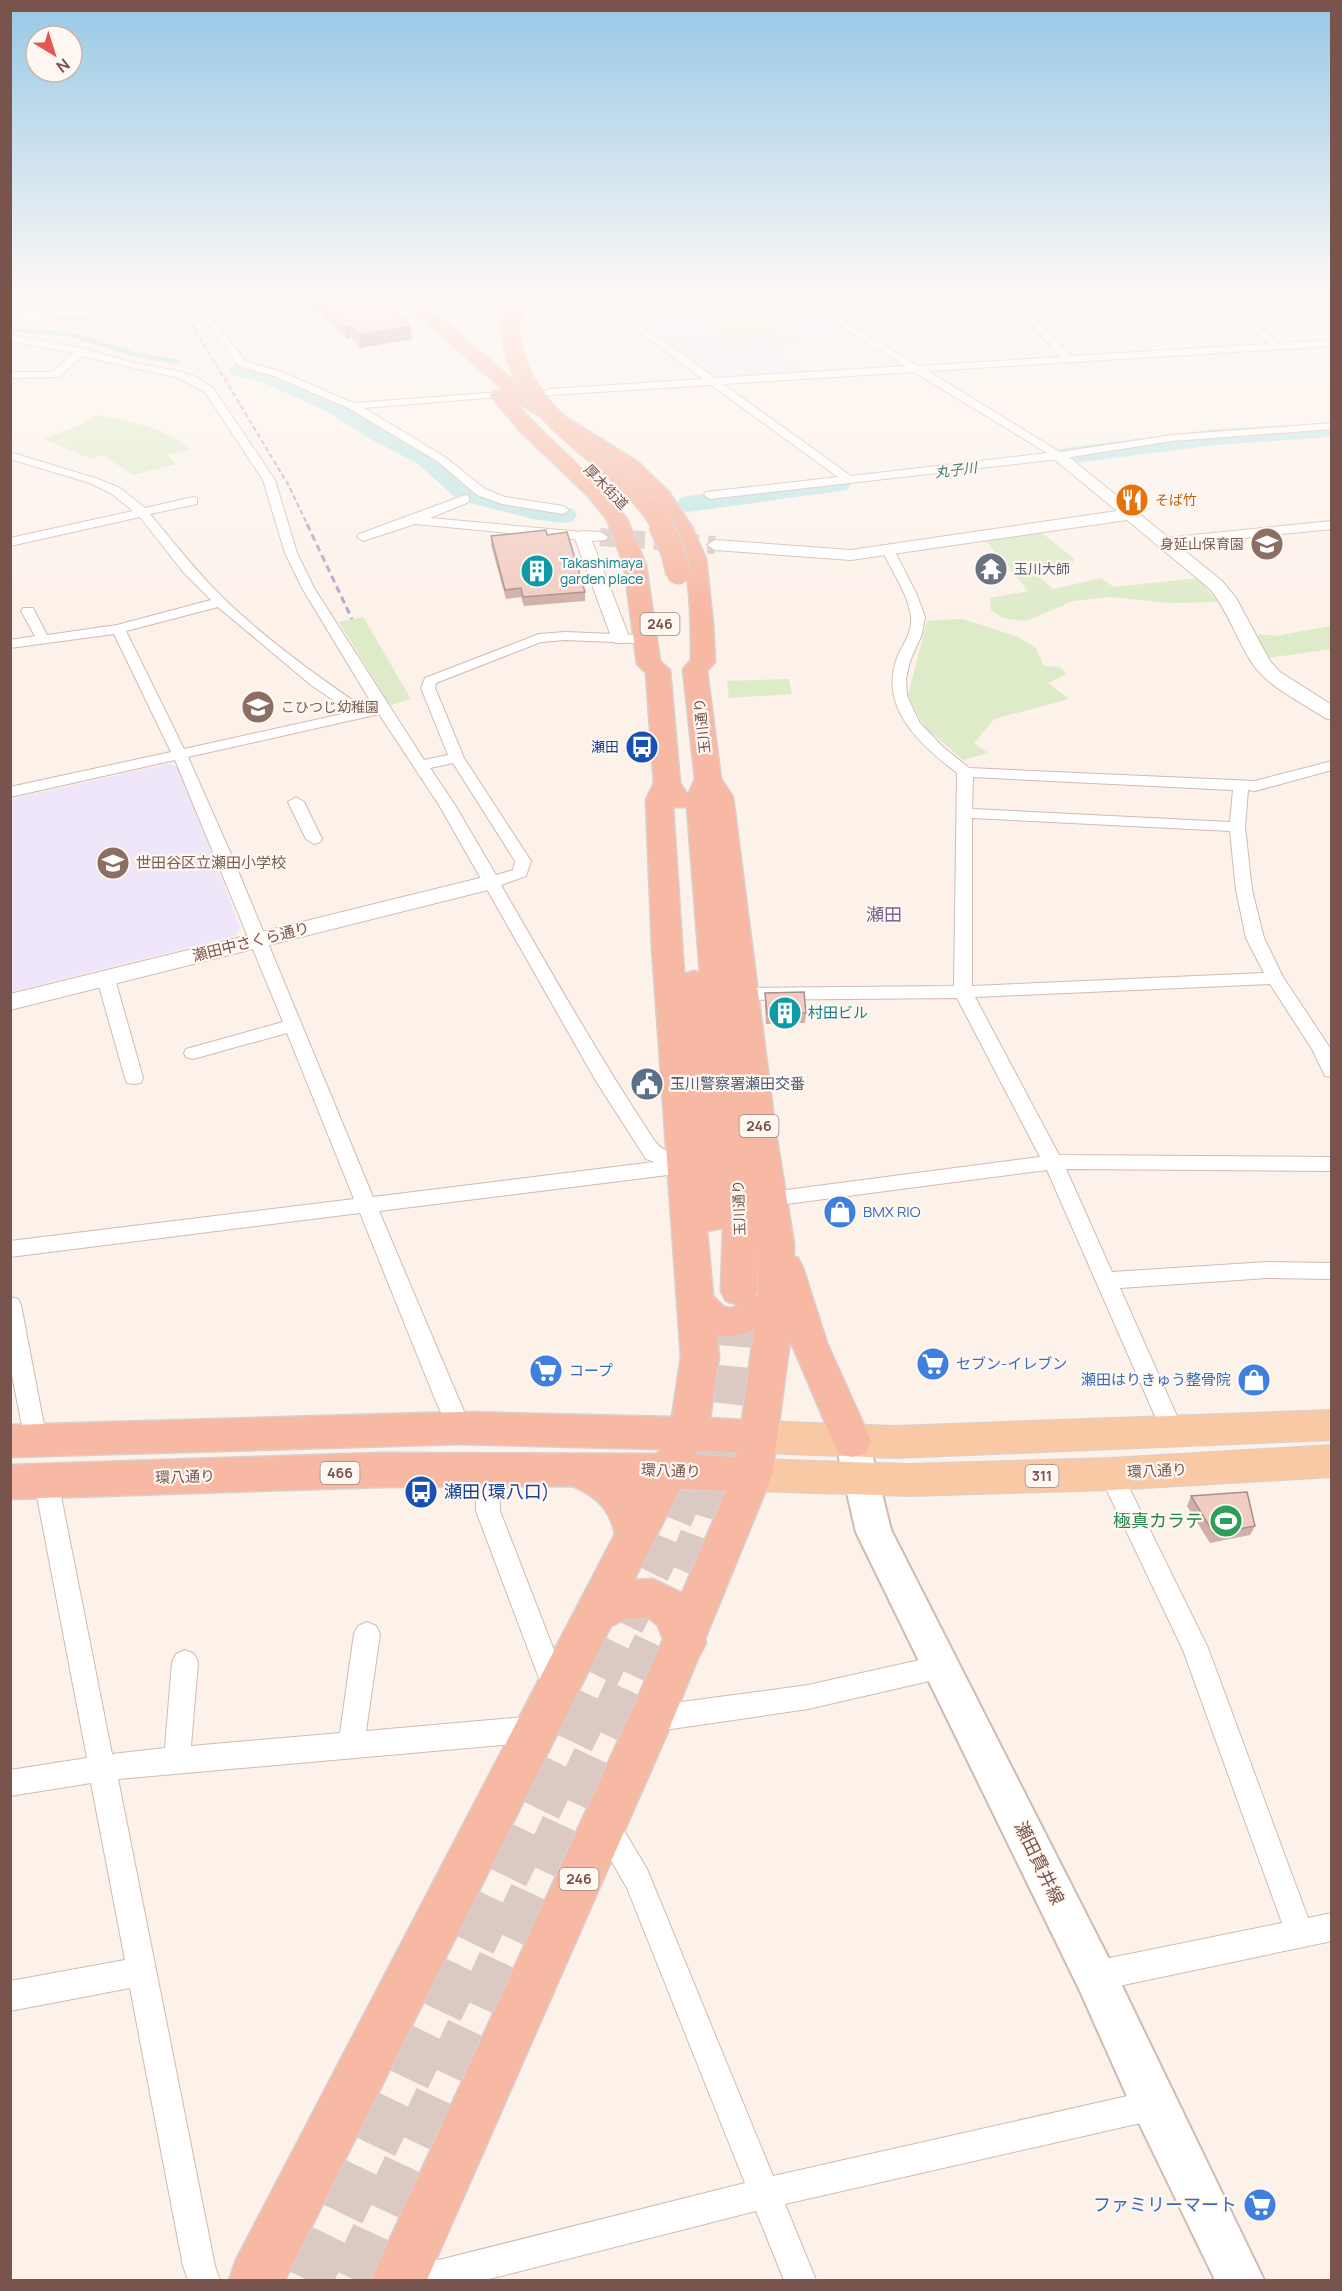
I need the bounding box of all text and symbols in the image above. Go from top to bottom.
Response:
north arrow [24,24,84,84]
text: N [52,54,75,78]
water label: 丸子川 [934,457,980,481]
street label: 厚木街道 [580,460,633,513]
restaurant icon: そば竹 [1114,482,1150,518]
place label: そば竹 [1155,490,1197,509]
school or university icon: 身延山保育園 [1249,526,1285,562]
place label: 身延山保育園 [1160,534,1244,553]
temple icon: 玉川大師 [973,551,1009,587]
building icon: Takashimaya garden place [519,553,555,589]
place label: Takashimaya garden place [560,553,643,588]
place label: 玉川大師 [1014,559,1070,578]
road number: 246 [640,613,680,635]
school or university icon: こひつじ幼稚園 [240,689,276,725]
place label: こひつじ幼稚園 [281,697,379,716]
street label: 玉川通り [689,697,714,755]
bus stop icon: 瀬田 [624,729,660,765]
place label: 瀬田 [591,737,619,756]
school or university icon: 世田谷区立瀬田小学校 [95,845,131,881]
place label: 世田谷区立瀬田小学校 [136,852,286,873]
district label: 瀬田 [866,902,902,926]
street label: 瀬田中さくら通り [190,917,312,966]
building icon: 村田ビル [767,995,803,1031]
place label: 村田ビル [808,1002,868,1023]
public building icon: 玉川警察署瀬田交番 [629,1066,665,1102]
place label: 玉川警察署瀬田交番 [670,1073,805,1094]
road number: 246 [740,1115,778,1137]
street label: 玉川通り [728,1180,749,1236]
shop icon: BMX RIO [822,1194,858,1230]
place label: BMX RIO [863,1201,921,1222]
supermarket icon: セブン-イレブン [915,1346,951,1382]
supermarket icon: コープ [528,1353,564,1389]
place label: セブン-イレブン [956,1353,1067,1374]
place label: コープ [569,1360,613,1381]
shop icon: 瀬田はりきゅう整骨院 [1236,1362,1272,1398]
place label: 瀬田はりきゅう整骨院 [1081,1369,1231,1390]
street label: 環八通り [1126,1458,1187,1483]
street label: 環八通り [641,1459,701,1482]
road number: 466 [320,1462,360,1484]
street label: 環八通り [155,1465,215,1488]
road number: 311 [1026,1465,1058,1487]
bus stop icon: 瀬田(環八口) [403,1474,439,1510]
place label: 瀬田(環八口) [444,1479,549,1503]
sports icon: 極真カラテ [1208,1503,1244,1539]
place label: 極真カラテ [1113,1508,1203,1532]
street label: 瀬田貫井線 [1009,1817,1070,1908]
road number: 246 [560,1868,598,1890]
supermarket icon: ファミリーマート [1242,2187,1278,2223]
place label: ファミリーマート [1093,2192,1237,2216]

